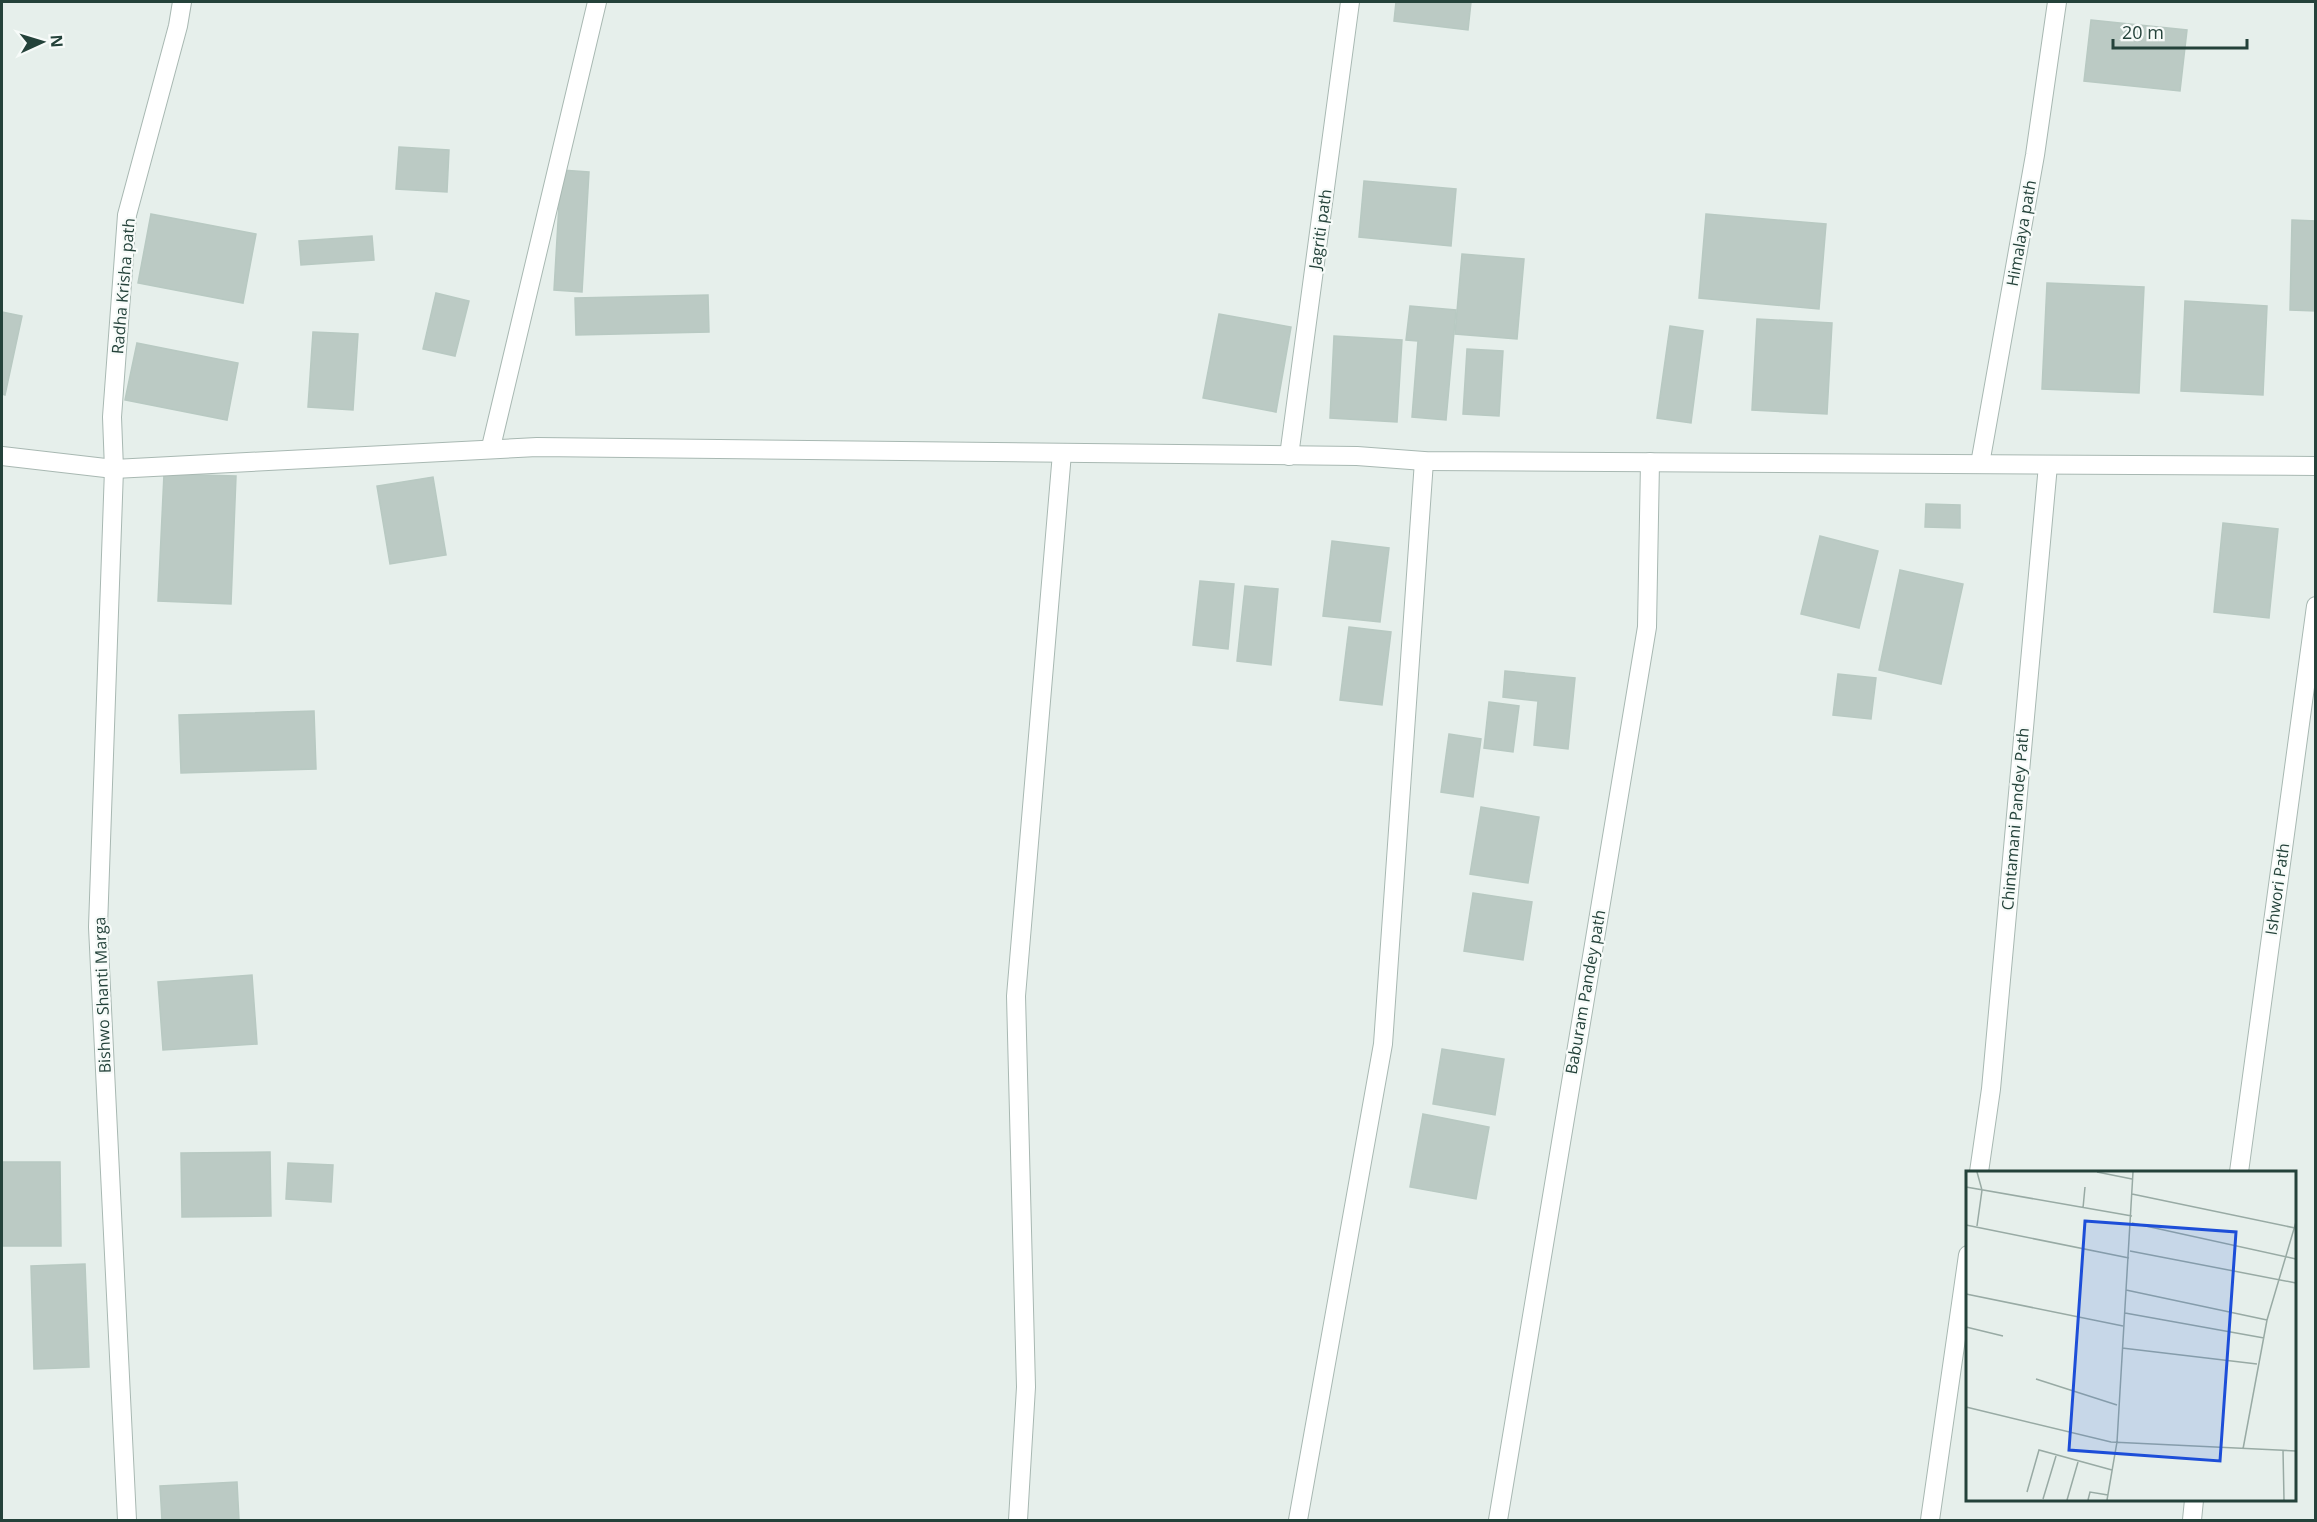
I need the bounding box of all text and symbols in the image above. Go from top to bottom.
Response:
north arrow [12,12,72,72]
scale bar [2113,12,2246,50]
text: 20 m [2122,20,2164,44]
text: N [46,34,68,48]
street label: Himalaya path [2001,178,2041,288]
street label: Jagriti path [1303,188,1336,272]
street label: Radha Krisha path [106,217,140,355]
street label: Chintamani Pandey Path [1996,727,2034,911]
street label: Ishwori Path [2260,842,2294,936]
street label: Baburam Pandey path [1560,908,1610,1076]
street label: Bishwo Shanti Marga [88,916,116,1074]
inset map [1966,1171,2296,1501]

